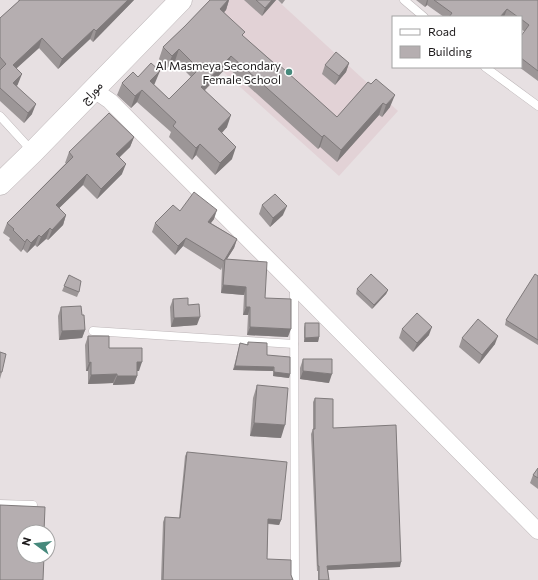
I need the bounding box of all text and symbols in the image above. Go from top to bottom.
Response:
legend [392,16,522,68]
text: Road [428,24,456,38]
text: Building [428,44,472,58]
place label: Al Masmeya Secondary Female School [155,58,281,86]
marker: Al Masmeya Secondary Female School [284,67,294,77]
street label: موراج [77,78,107,108]
north arrow [16,524,56,564]
text: N [19,536,33,547]

